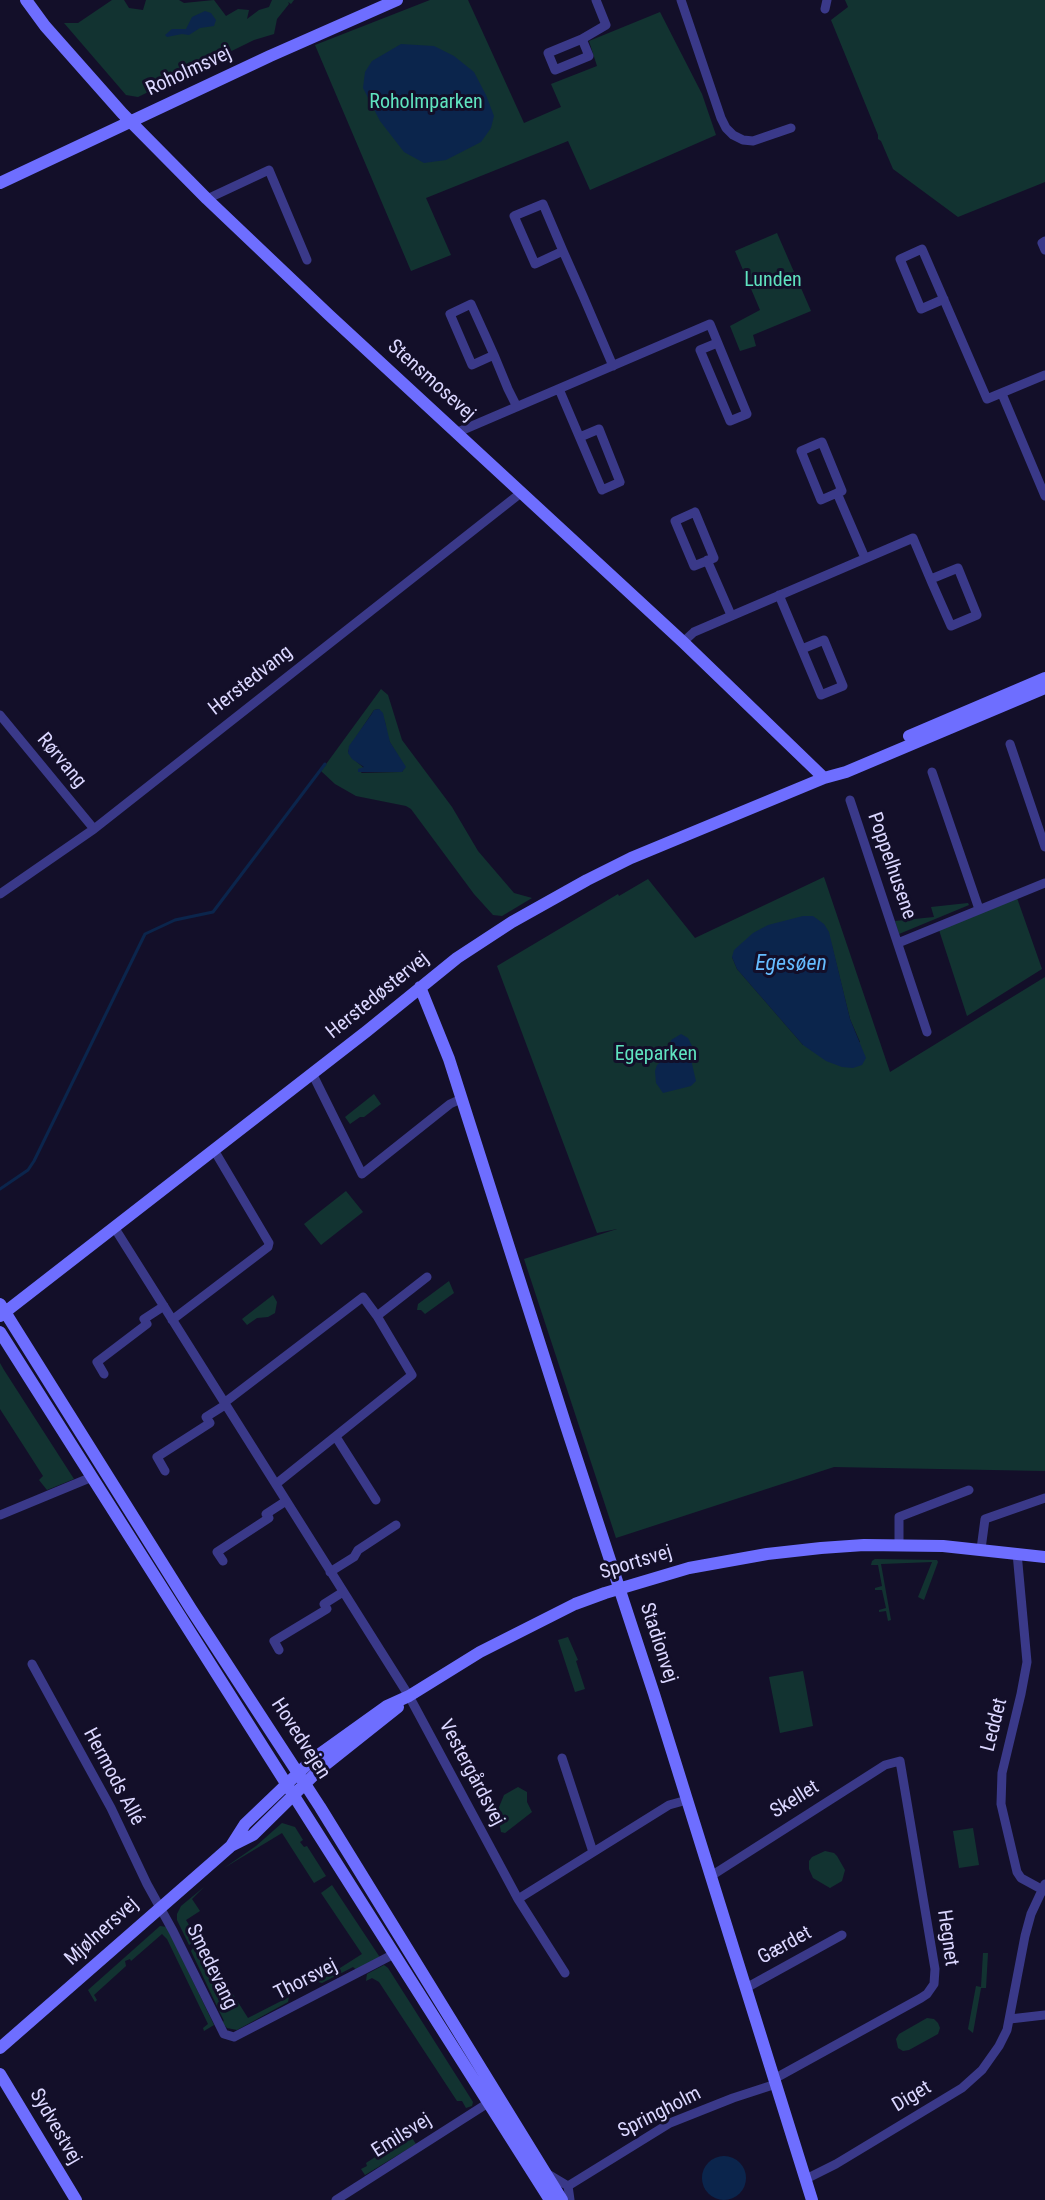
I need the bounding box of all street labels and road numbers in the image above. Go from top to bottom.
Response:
street label: Roholmsvej [143,42,235,102]
street label: Stensmosevej [382,335,480,427]
street label: Herstedvang [204,641,298,721]
street label: Rørvang [31,729,91,793]
street label: Poppelhusene [861,809,921,923]
street label: Herstedøstervej [322,947,434,1045]
street label: Sportsvej [597,1541,675,1585]
street label: Stadionvej [634,1600,682,1686]
street label: Hovedvejen [265,1694,335,1784]
street label: Leddet [977,1696,1013,1754]
street label: Vestergårdsvej [433,1716,509,1830]
street label: Hermods Allé [77,1724,149,1830]
street label: Skellet [766,1776,824,1824]
street label: Mjølnersvej [60,1893,144,1971]
street label: Hegnet [931,1908,963,1968]
street label: Smedevang [180,1921,242,2013]
street label: Gærdet [754,1922,816,1970]
street label: Thorsvej [270,1954,342,2006]
street label: Diget [888,2076,936,2118]
street label: Springholm [615,2082,705,2144]
street label: Sydvestvej [24,2085,86,2169]
street label: Emilsvej [368,2108,436,2164]

